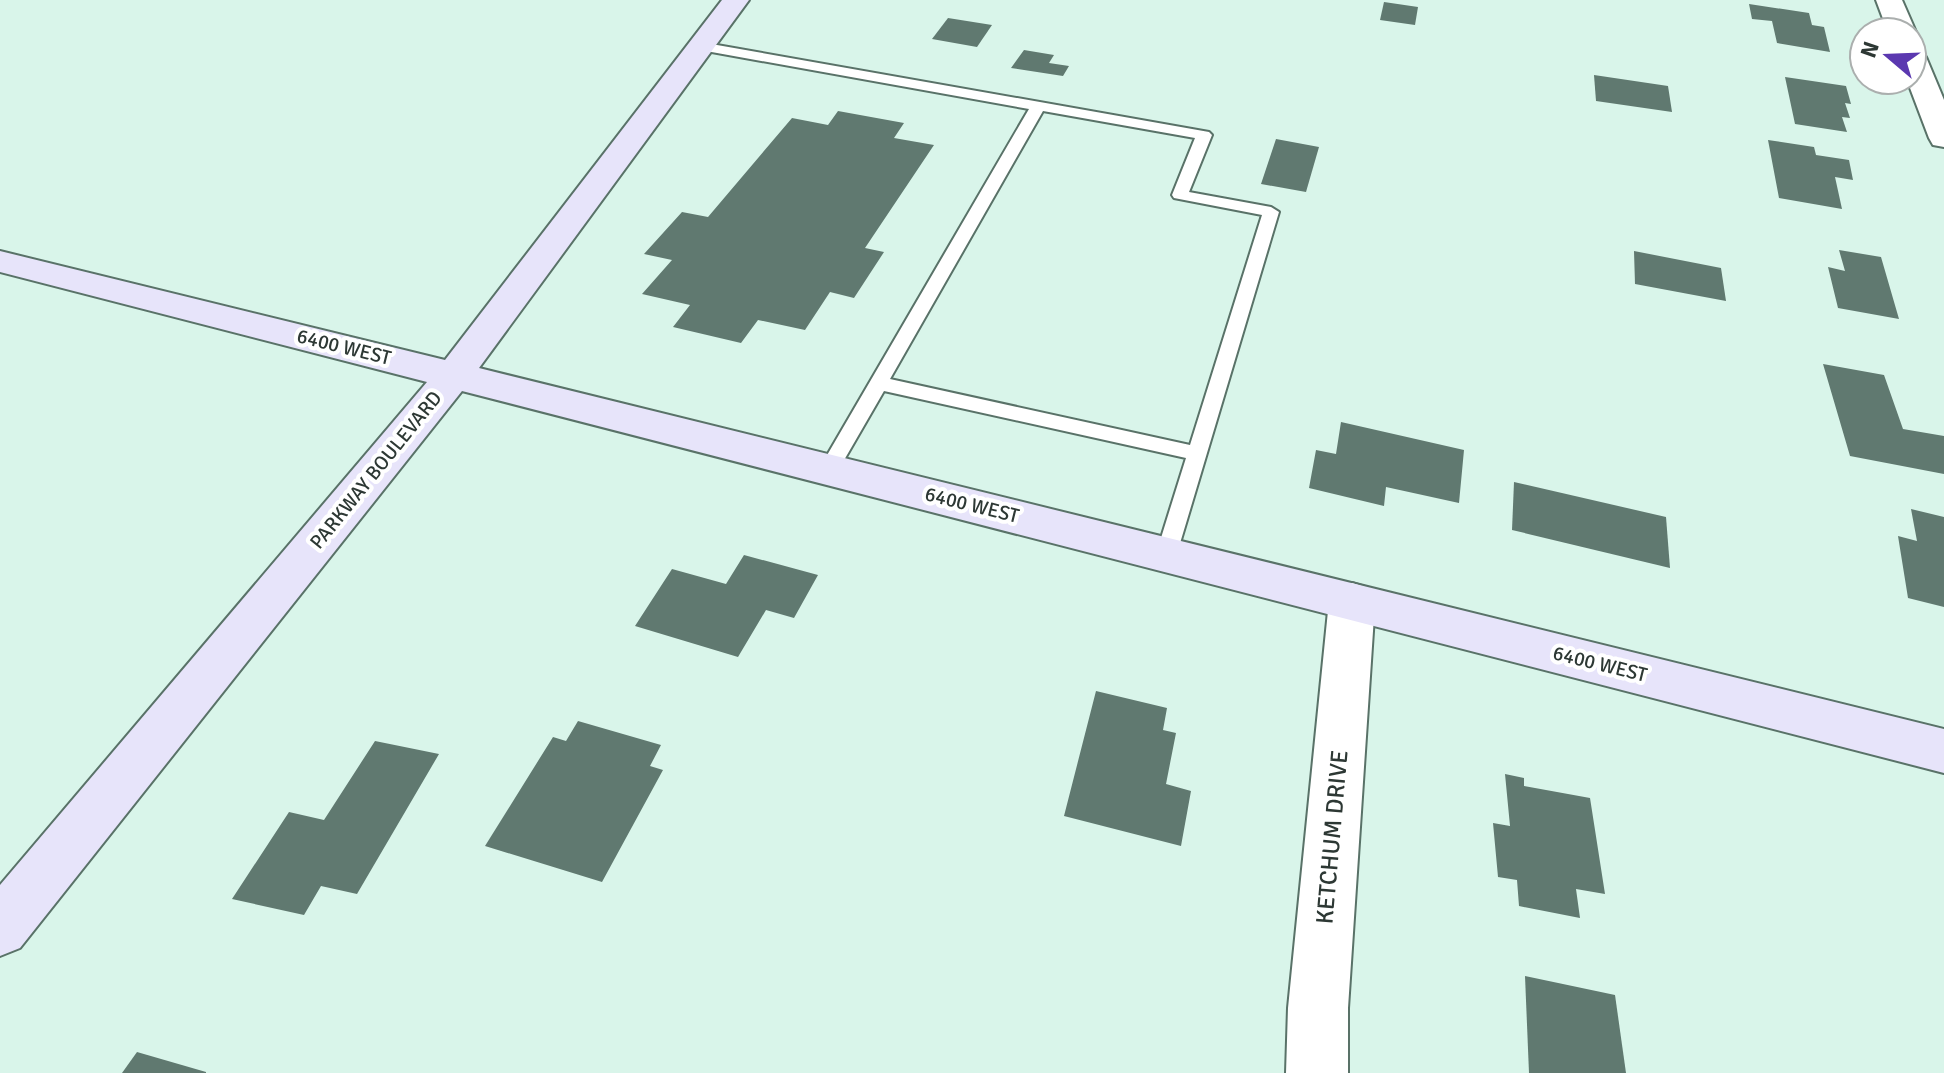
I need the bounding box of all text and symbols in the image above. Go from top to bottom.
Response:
north arrow [1848,16,1928,96]
text: N [1854,38,1885,61]
street label: 6400 WEST [294,323,394,371]
street label: PARKWAY BOULEVARD [305,386,447,554]
street label: 6400 WEST [922,481,1022,529]
street label: 6400 WEST [1550,640,1650,688]
street label: KETCHUM DRIVE [1309,749,1355,925]

